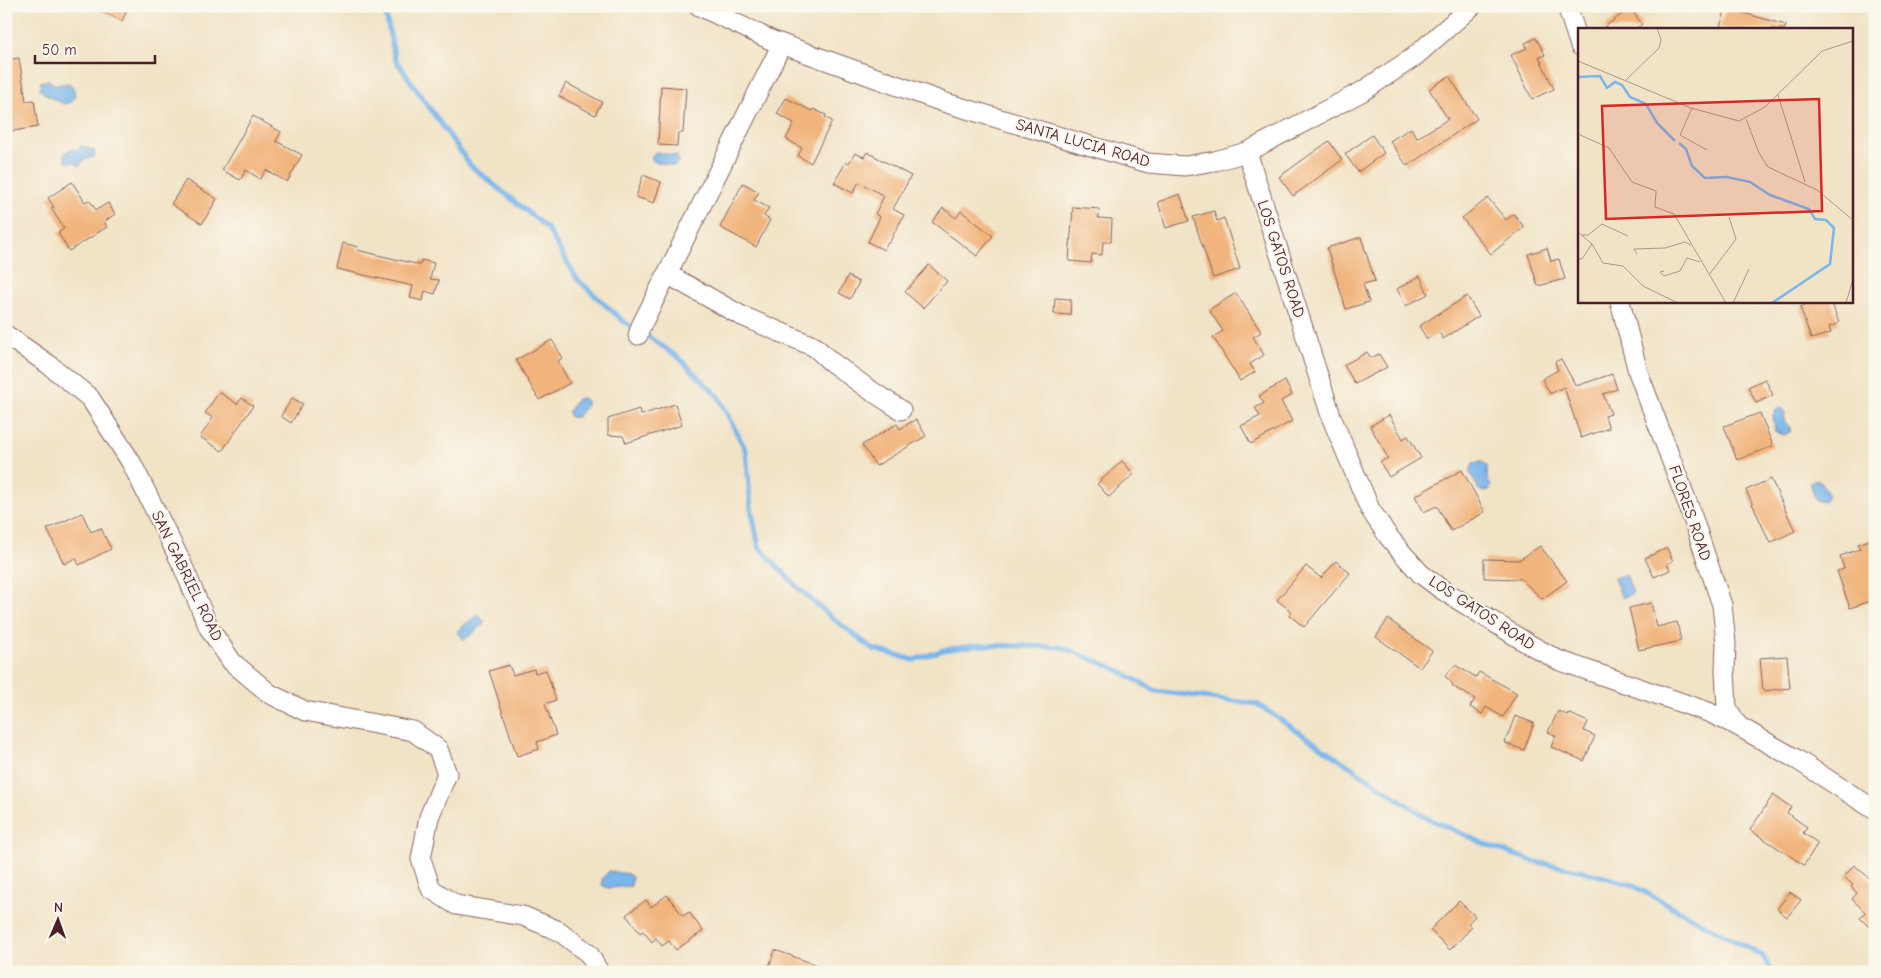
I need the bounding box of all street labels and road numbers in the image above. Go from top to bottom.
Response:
street label: SANTA LUCIA ROAD [1014,115,1152,171]
street label: LOS GATOS ROAD [1253,198,1309,320]
street label: FLORES ROAD [1665,463,1715,563]
street label: SAN GABRIEL ROAD [148,508,226,644]
street label: LOS GATOS ROAD [1426,572,1538,654]

